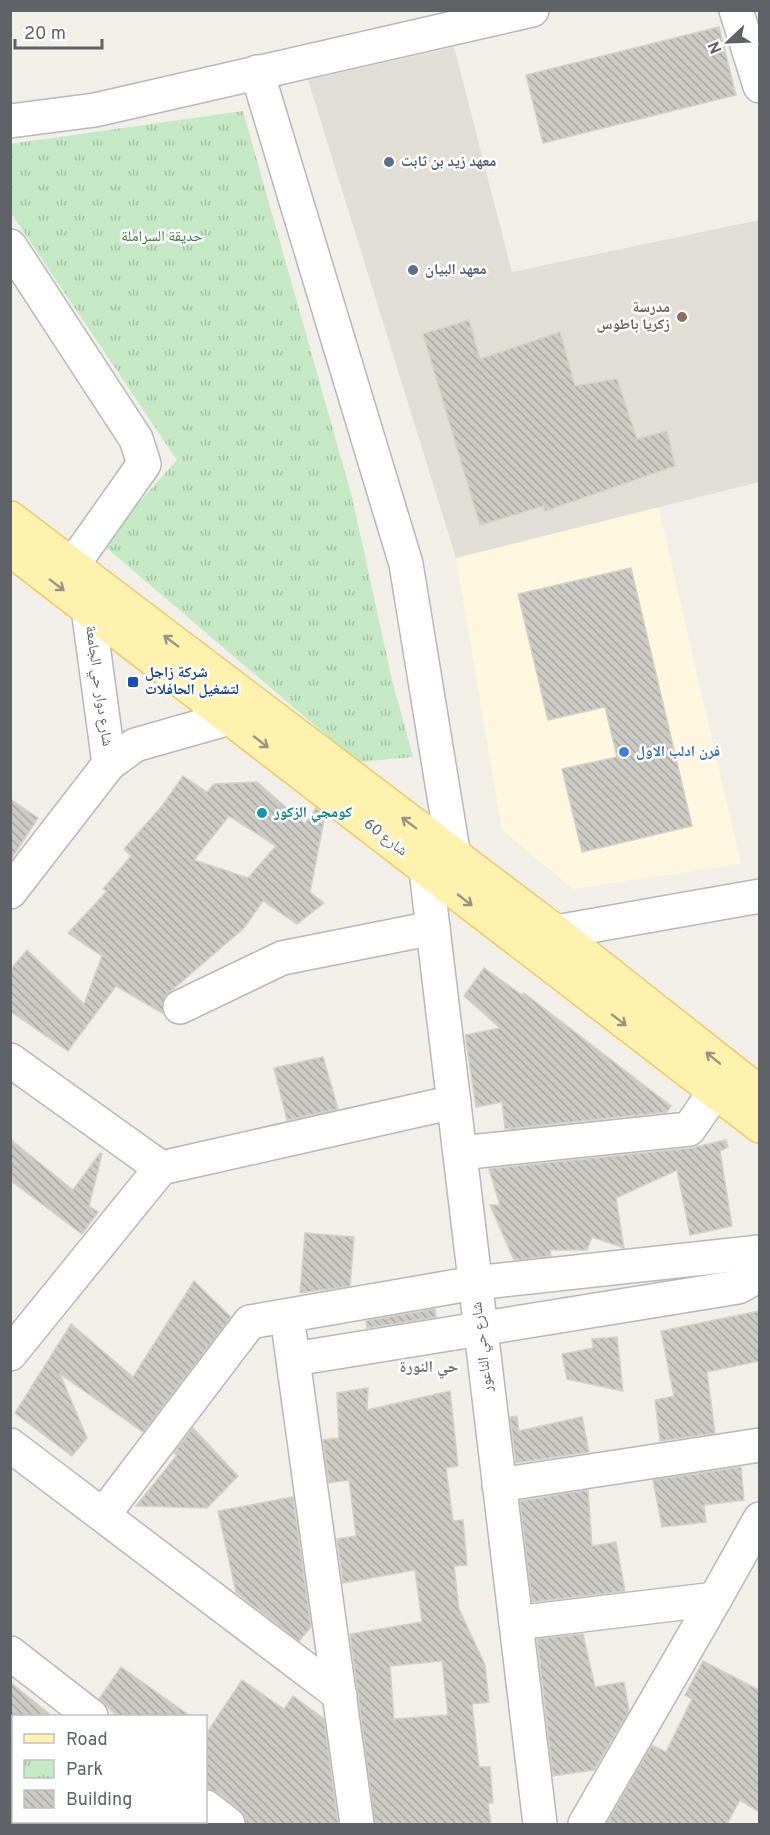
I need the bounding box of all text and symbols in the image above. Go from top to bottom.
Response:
scale bar [15,12,102,50]
north arrow [698,12,758,72]
text: 20 m [24,23,66,46]
text: N [705,38,727,56]
place label: معهد زيد بن ثابت [401,153,496,172]
marker: معهد زيد بن ثابت [382,155,396,169]
park label: حديقة السراملة [121,228,203,247]
place label: معهد البيان [425,261,486,280]
marker: معهد البيان [406,263,420,277]
place label: مدرسة زكريا باطوس [596,299,670,335]
marker: مدرسة زكريا باطوس [675,310,689,324]
one-way arrow [49,578,65,591]
street label: شارع دوار حي الجامعة [79,624,116,748]
one-way arrow [163,634,179,647]
place label: شركة زاجل لتشغيل الحافلات [145,664,239,700]
marker: شركة زاجل لتشغيل الحافلات [126,675,140,689]
one-way arrow [253,736,269,749]
place label: فرن ادلب الاول [636,743,720,762]
marker: فرن ادلب الاول [617,745,631,759]
place label: كومجي الزكور [273,804,352,823]
marker: كومجي الزكور [255,806,269,820]
street label: شارع 60 [359,815,411,861]
one-way arrow [401,817,417,830]
one-way arrow [457,894,473,907]
one-way arrow [611,1013,627,1026]
one-way arrow [705,1051,721,1064]
street label: شارع حي الناعور [468,1301,499,1394]
district label: حي النورة [400,1358,458,1379]
legend [12,1715,207,1823]
text: Road [66,1729,108,1752]
text: Park [66,1759,103,1782]
text: Building [66,1789,132,1812]

